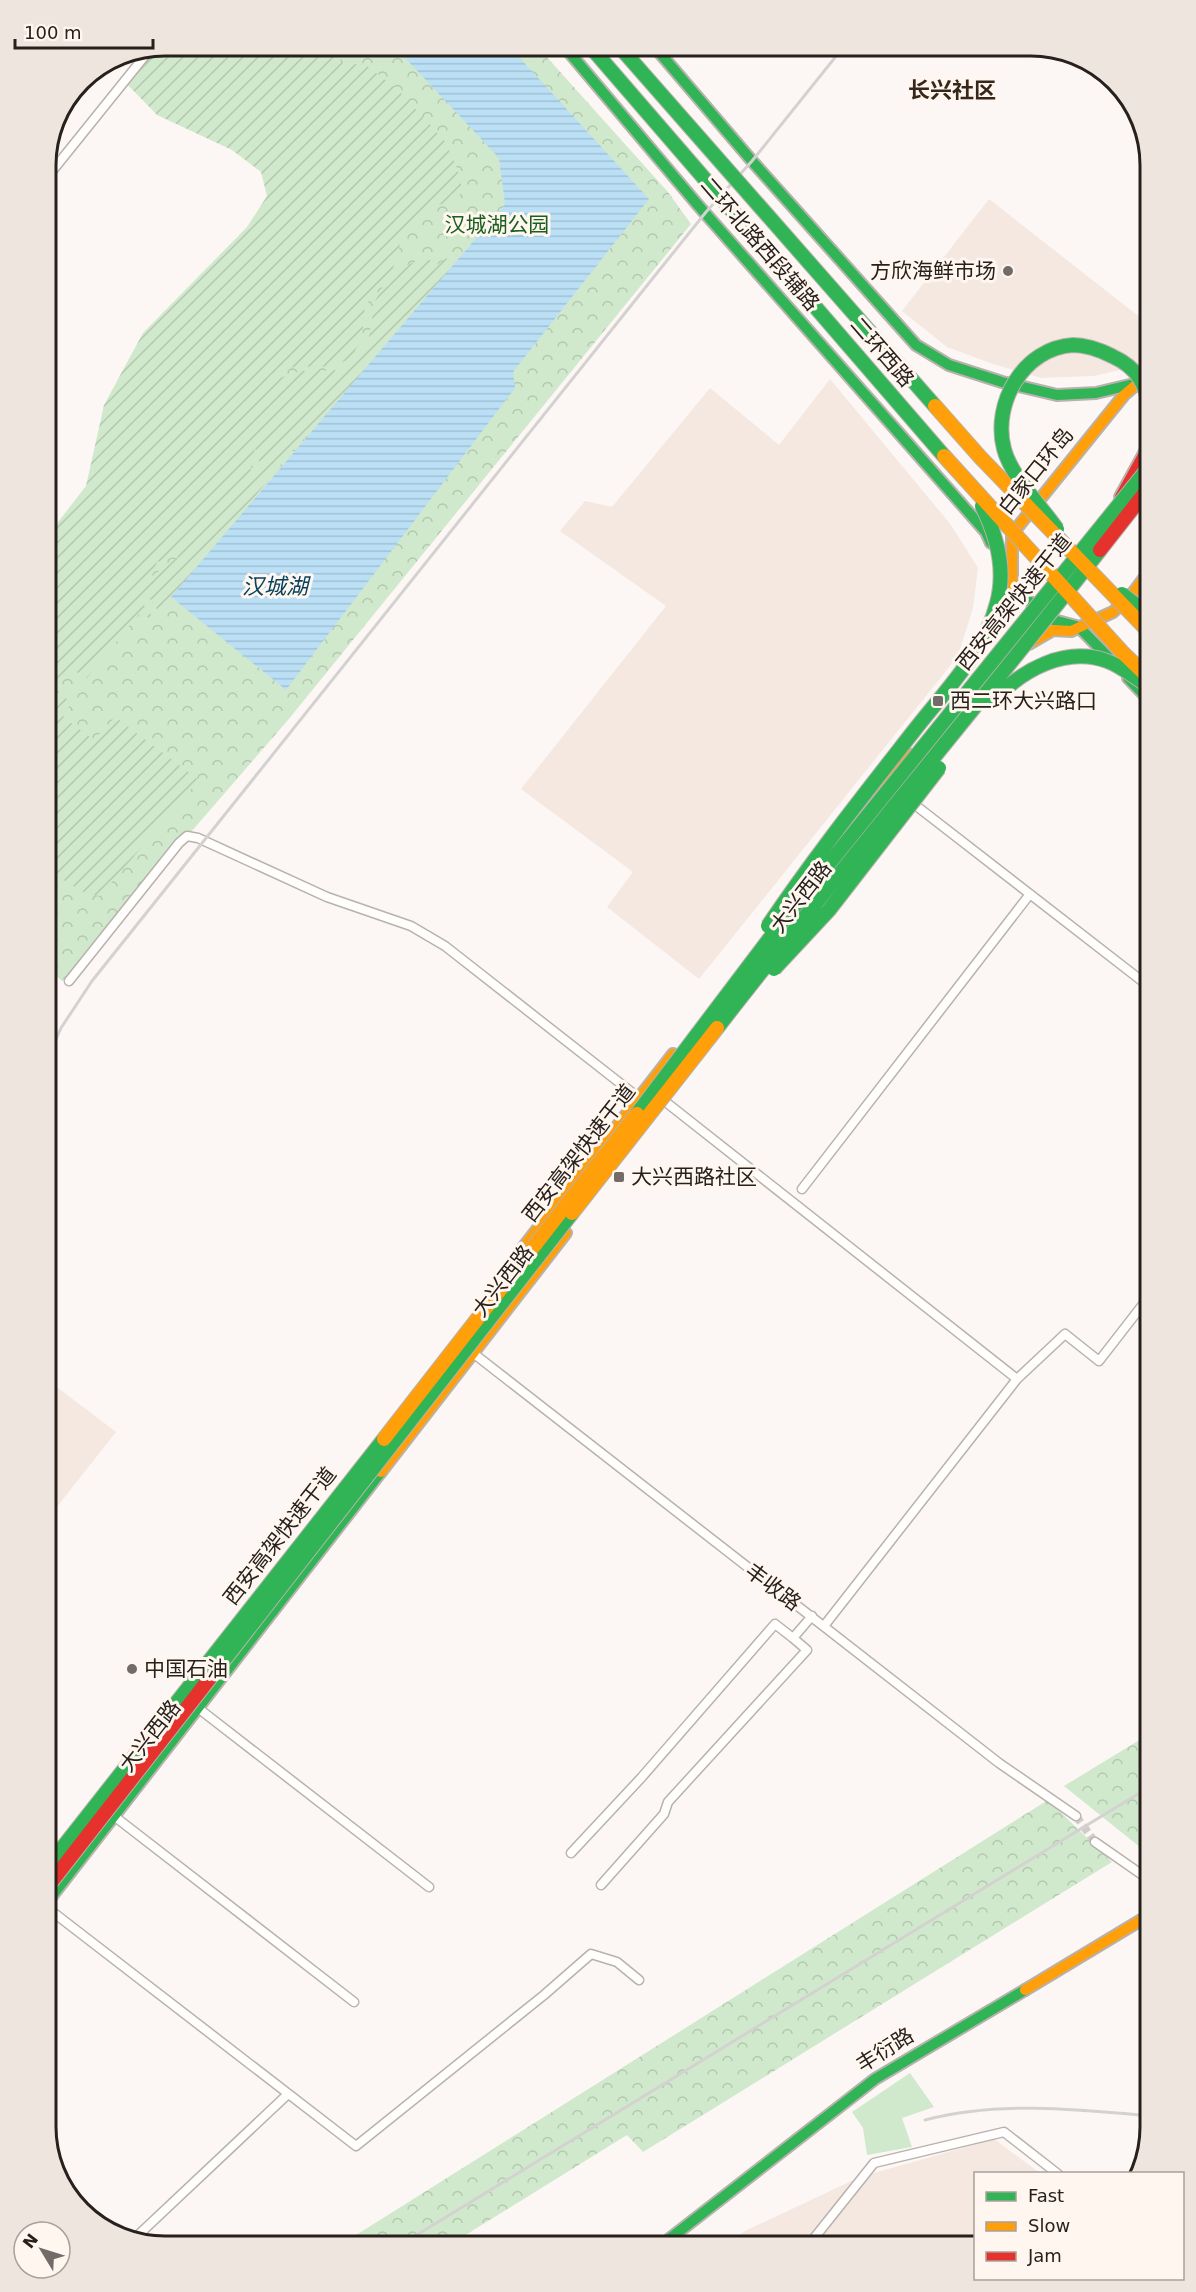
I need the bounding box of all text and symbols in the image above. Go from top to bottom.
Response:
scale bar [15,12,153,50]
text: 100 m [24,22,82,43]
district label: 长兴社区 [908,78,996,103]
street label: 二环北路西段辅路 [696,173,824,315]
park label: 汉城湖公园 [445,213,550,237]
place label: 方欣海鲜市场 [870,259,996,283]
marker: 方欣海鲜市场 [1001,264,1015,278]
street label: 二环西路 [845,312,919,392]
street label: 白家口环岛 [994,423,1078,519]
street label: 西安高架快速干道 [952,529,1076,675]
water label: 汉城湖 [242,574,311,599]
place label: 西二环大兴路口 [950,689,1097,713]
marker: 西二环大兴路口 [931,694,945,708]
street label: 大兴西路 [766,857,836,937]
street label: 西安高架快速干道 [518,1079,640,1227]
place label: 大兴西路社区 [631,1165,757,1189]
marker: 大兴西路社区 [612,1170,626,1184]
street label: 大兴西路 [468,1241,538,1321]
street label: 西安高架快速干道 [219,1462,341,1610]
street label: 丰收路 [741,1558,805,1616]
place label: 中国石油 [144,1657,228,1681]
marker: 中国石油 [125,1662,139,1676]
street label: 大兴西路 [115,1696,185,1776]
street label: 丰衍路 [852,2023,918,2077]
legend [974,2172,1184,2280]
text: Fast [1028,2185,1064,2206]
text: Slow [1028,2215,1070,2236]
north arrow [12,2220,72,2280]
text: N [19,2230,42,2252]
text: Jam [1027,2245,1062,2266]

